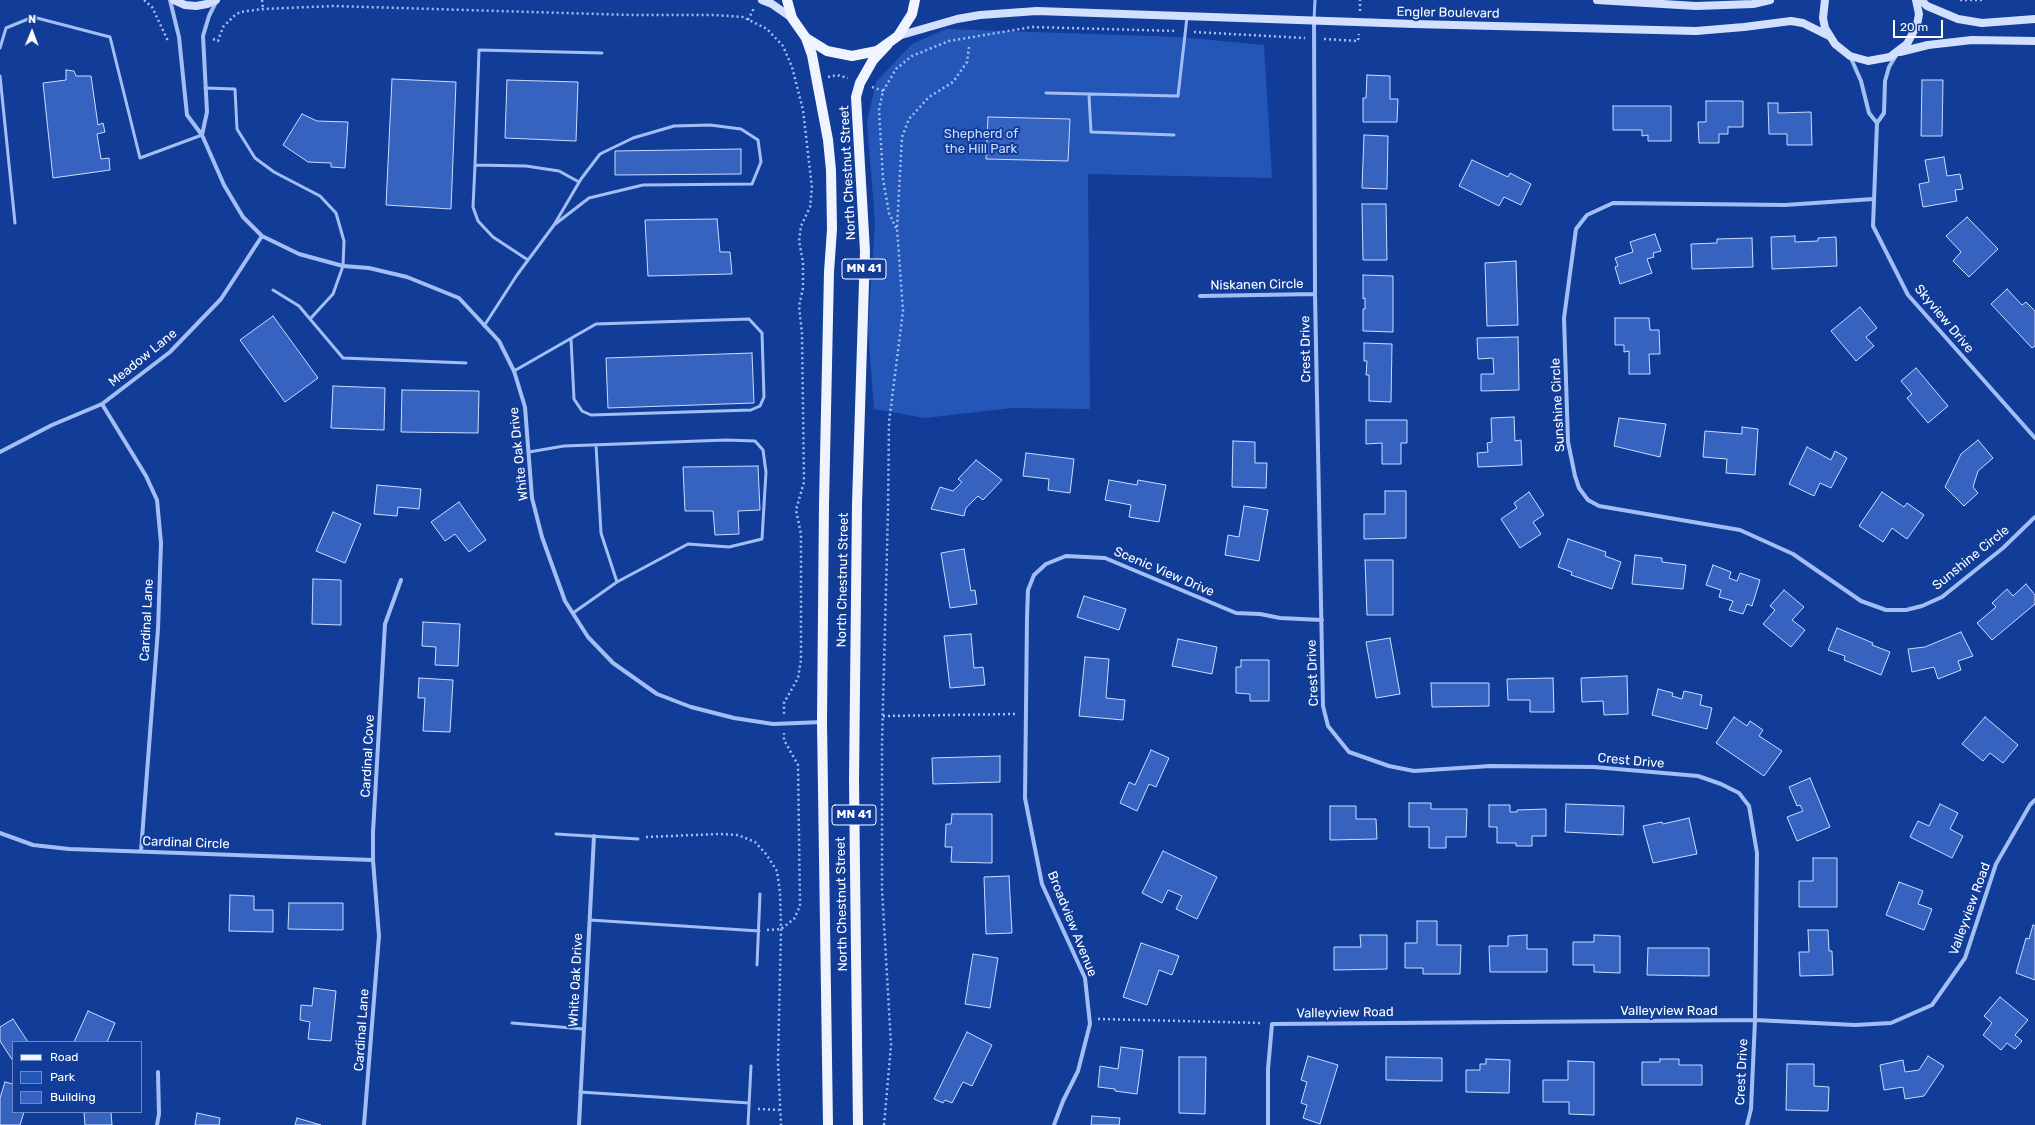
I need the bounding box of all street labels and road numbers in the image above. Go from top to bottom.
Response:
street label: Engler Boulevard [1396,4,1500,22]
street label: North Chestnut Street [837,105,859,241]
road number: MN 41 [842,259,886,279]
street label: Niskanen Circle [1210,276,1304,294]
street label: Skyview Drive [1911,282,1977,356]
street label: Crest Drive [1298,315,1314,383]
street label: Meadow Lane [106,326,180,390]
street label: Sunshine Circle [1548,358,1568,452]
street label: White Oak Drive [506,406,532,502]
street label: North Chestnut Street [834,513,852,647]
street label: Sunshine Circle [1930,522,2012,594]
street label: Scenic View Drive [1111,544,1217,600]
street label: Cardinal Lane [137,578,157,662]
street label: Crest Drive [1304,639,1322,707]
street label: Cardinal Cove [358,714,378,798]
street label: Crest Drive [1597,750,1665,772]
road number: MN 41 [832,805,876,825]
street label: Cardinal Circle [142,834,230,852]
street label: North Chestnut Street [833,837,851,971]
street label: Valleyview Road [1946,861,1994,957]
street label: Broadview Avenue [1044,869,1100,979]
street label: White Oak Drive [566,933,586,1027]
street label: Cardinal Lane [351,988,373,1072]
street label: Valleyview Road [1620,1003,1718,1019]
street label: Valleyview Road [1296,1004,1394,1022]
street label: Crest Drive [1732,1038,1752,1106]

